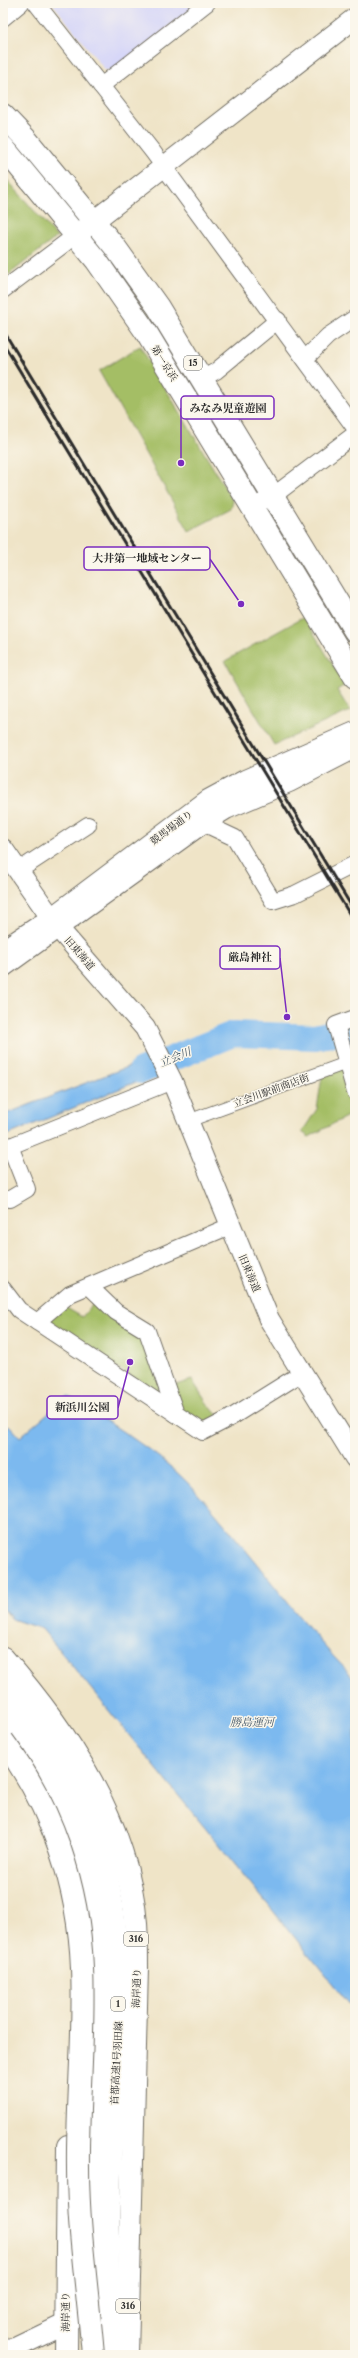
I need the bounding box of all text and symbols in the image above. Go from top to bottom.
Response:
street label: 第一京浜 [148,343,181,384]
road number: 15 [184,356,202,370]
callout: みなみ児童遊園 [181,396,274,419]
text: みなみ児童遊園 [190,401,267,415]
callout: 大井第一地域センター [84,547,210,570]
text: 大井第一地域センター [92,551,202,565]
street label: 競馬場通り [147,807,195,848]
street label: 旧東海道 [62,934,98,973]
callout: 厳島神社 [220,946,280,969]
text: 厳島神社 [228,950,272,964]
water label: 立会川 [157,1044,194,1070]
street label: 立会川駅前商店街 [231,1071,311,1110]
street label: 旧東海道 [236,1252,263,1294]
callout: 新浜川公園 [47,1396,118,1419]
text: 新浜川公園 [55,1400,110,1414]
water label: 勝島運河 [230,1715,276,1729]
road number: 316 [124,1932,148,1946]
street label: 海岸通り [129,1968,144,2008]
road number: 1 [111,1997,125,2011]
street label: 首都高速1号羽田線 [108,2021,125,2105]
street label: 海岸通り [59,2292,72,2332]
road number: 316 [116,2299,140,2313]

